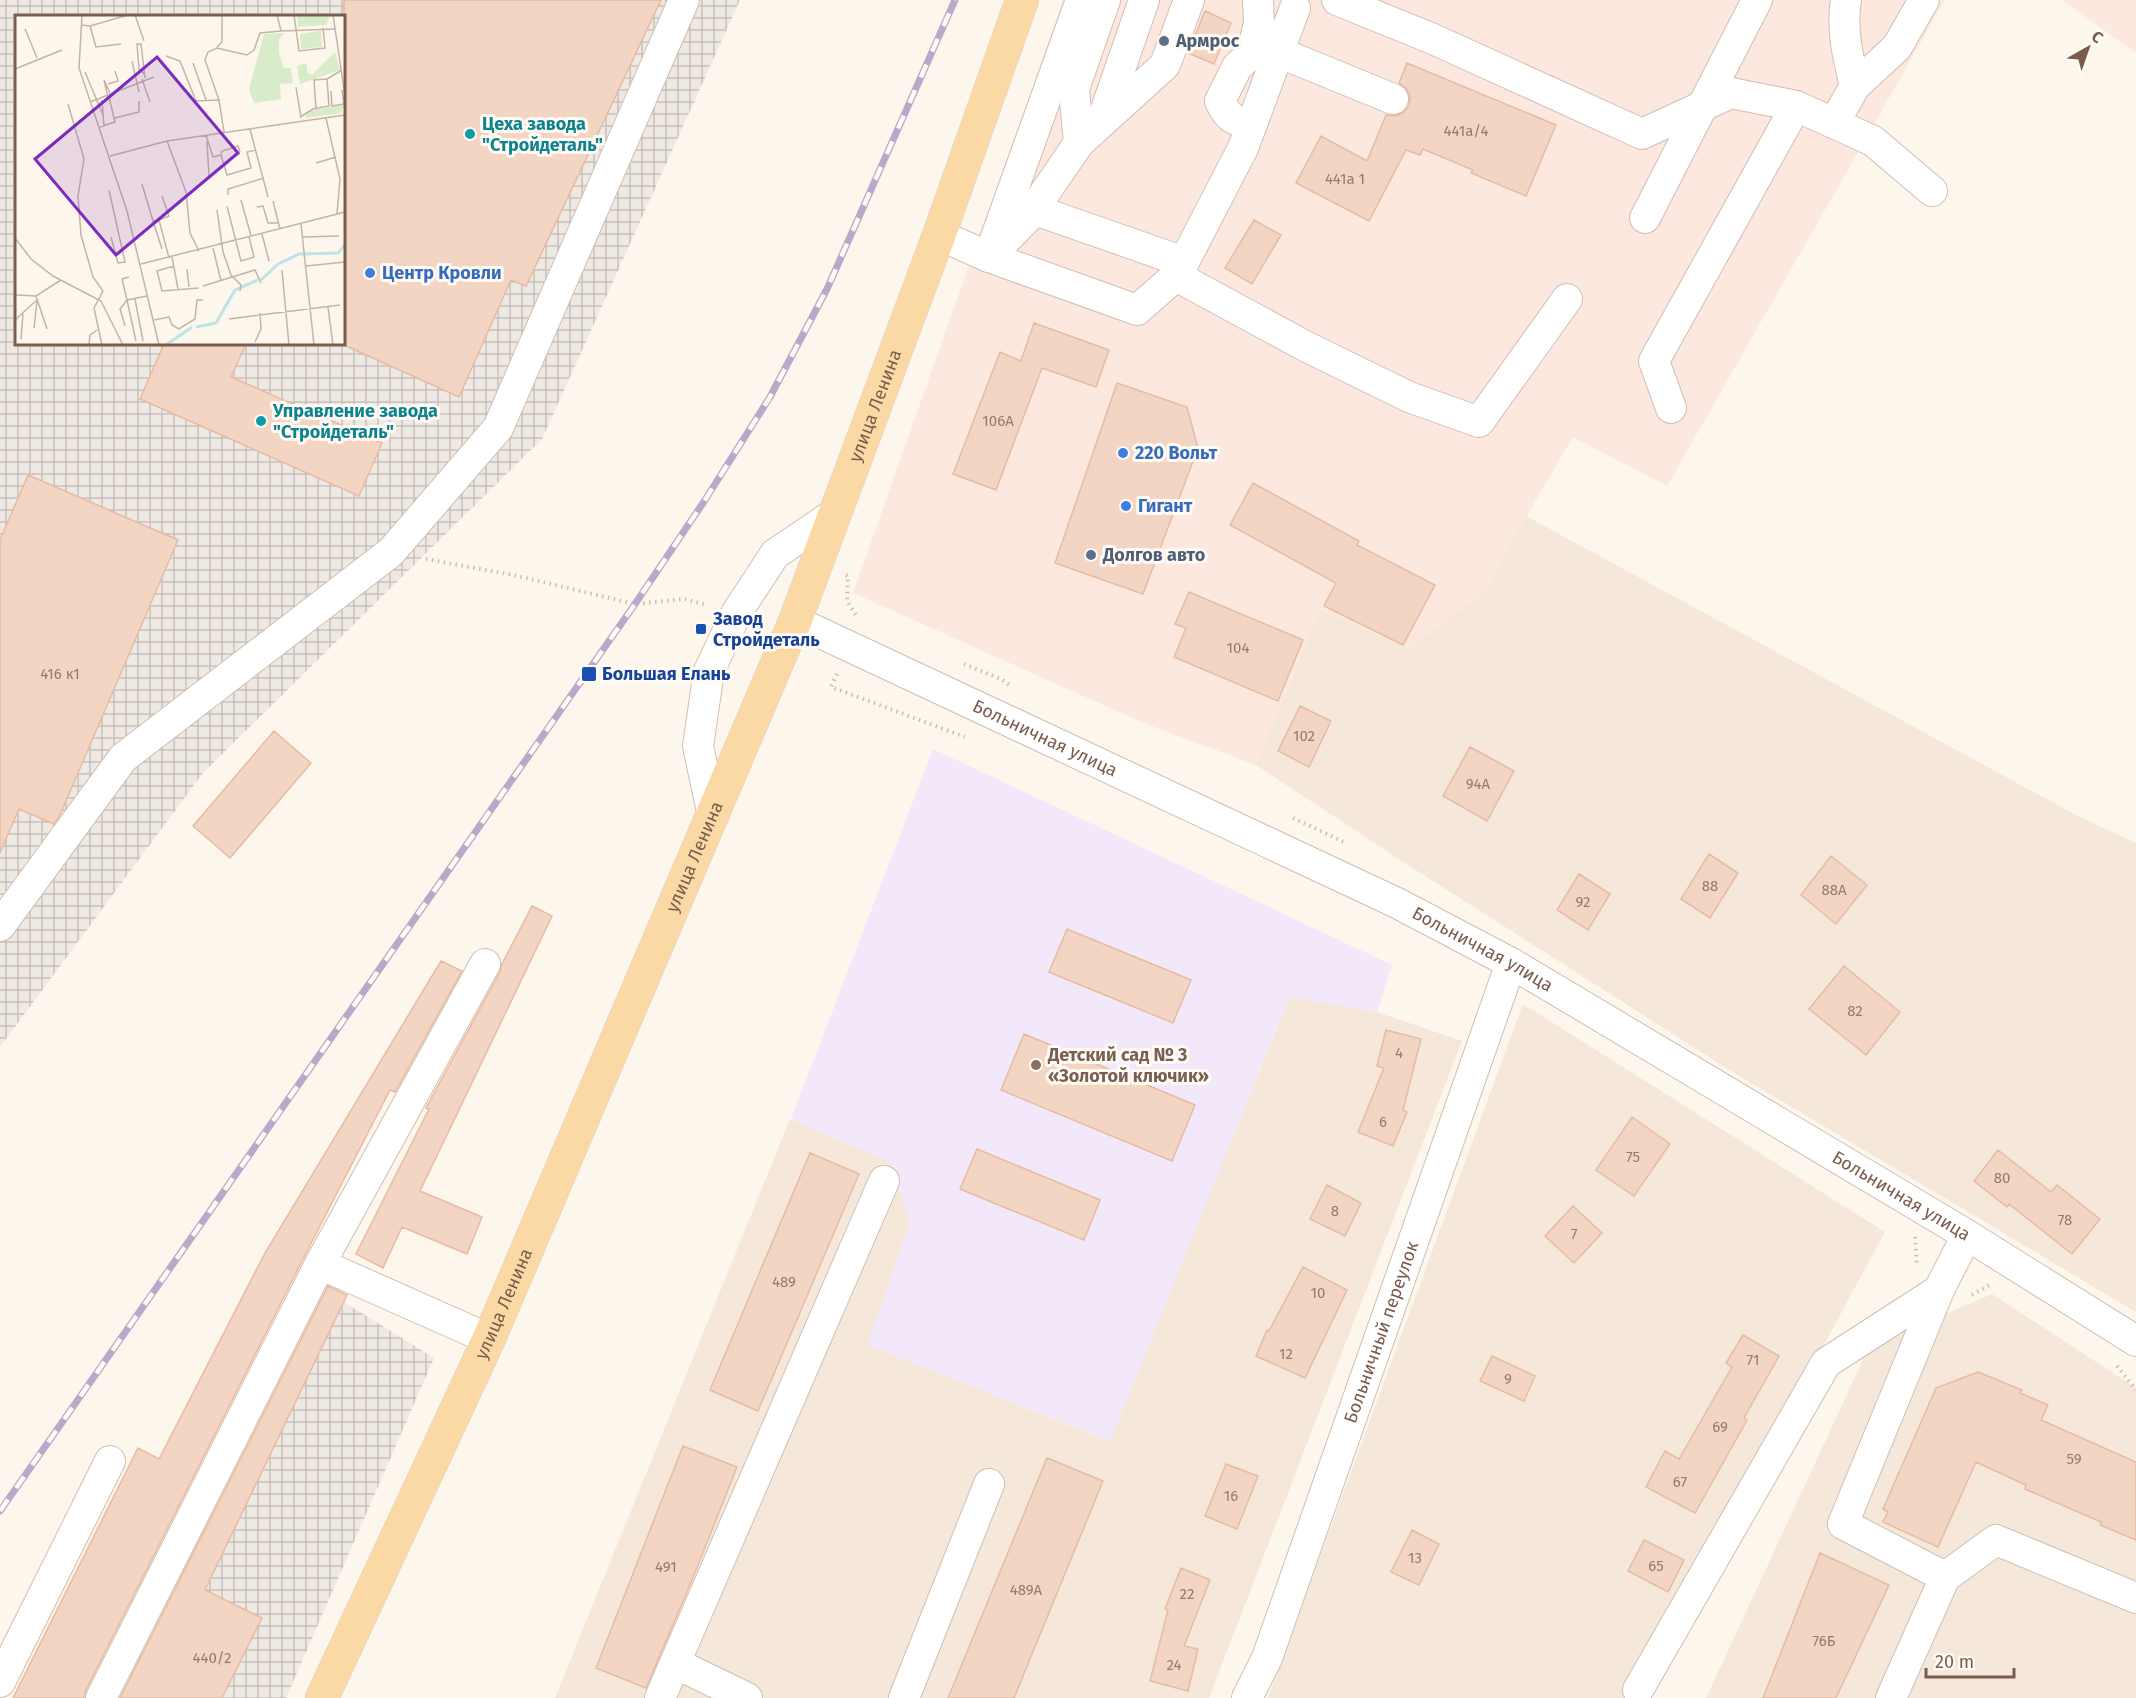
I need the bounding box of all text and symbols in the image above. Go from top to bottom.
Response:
inset map [15,15,345,345]
north arrow [2058,18,2118,78]
text: С [2088,27,2108,48]
place label: Армрос [1175,30,1240,52]
marker: Армрос [1157,34,1171,48]
place label: Цеха завода "Стройдеталь" [482,113,603,156]
house number: 441а/4 [1444,122,1488,140]
marker: Цеха завода "Стройдеталь" [463,127,477,141]
house number: 441а 1 [1325,170,1365,188]
place label: Центр Кровли [382,262,502,284]
marker: Центр Кровли [363,266,377,280]
street label: улица Ленина [844,346,906,465]
place label: Управление завода "Стройдеталь" [272,400,438,443]
house number: 106А [982,412,1014,430]
marker: Управление завода "Стройдеталь" [254,414,268,428]
place label: 220 Вольт [1135,442,1218,464]
marker: 220 Вольт [1116,446,1130,460]
place label: Гигант [1138,495,1193,517]
marker: Гигант [1119,499,1133,513]
place label: Долгов авто [1102,544,1205,566]
marker: Долгов авто [1084,548,1098,562]
place label: Завод Стройдеталь [712,608,820,651]
marker: Завод Стройдеталь [694,622,708,636]
house number: 104 [1227,639,1249,657]
place label: Большая Елань [602,663,731,685]
house number: 416 к1 [40,665,80,683]
marker: Большая Елань [580,665,598,683]
street label: Больничная улица [969,695,1121,781]
house number: 102 [1293,727,1315,745]
house number: 94А [1466,775,1491,793]
street label: улица Ленина [661,798,728,916]
house number: 88 [1702,877,1718,895]
house number: 88А [1821,881,1847,899]
house number: 92 [1576,893,1590,911]
street label: Больничная улица [1408,902,1557,997]
house number: 82 [1847,1002,1863,1020]
place label: Детский сад № 3 «Золотой ключик» [1047,1044,1209,1087]
house number: 4 [1395,1044,1403,1062]
marker: Детский сад № 3 «Золотой ключик» [1029,1058,1043,1072]
house number: 6 [1379,1113,1387,1131]
street label: Больничная улица [1828,1146,1974,1246]
house number: 75 [1626,1148,1640,1166]
house number: 80 [1994,1169,2010,1187]
house number: 8 [1331,1202,1339,1220]
house number: 78 [2058,1211,2072,1229]
house number: 7 [1571,1225,1578,1243]
street label: Больничный переулок [1339,1238,1424,1426]
street label: улица Ленина [470,1245,537,1363]
house number: 489 [772,1273,796,1291]
house number: 10 [1311,1284,1325,1302]
house number: 12 [1279,1345,1293,1363]
house number: 71 [1747,1351,1759,1369]
house number: 9 [1504,1370,1512,1388]
house number: 69 [1712,1418,1728,1436]
house number: 59 [2066,1450,2082,1468]
house number: 67 [1673,1473,1687,1491]
house number: 16 [1224,1487,1238,1505]
house number: 13 [1408,1549,1422,1567]
house number: 65 [1648,1557,1664,1575]
house number: 491 [655,1558,677,1576]
house number: 489А [1010,1581,1043,1599]
house number: 22 [1180,1585,1194,1603]
house number: 76Б [1813,1632,1836,1650]
scale bar [1926,1641,2014,1679]
house number: 440/2 [193,1649,231,1667]
text: 20 m [1935,1651,1974,1673]
house number: 24 [1166,1656,1182,1674]

